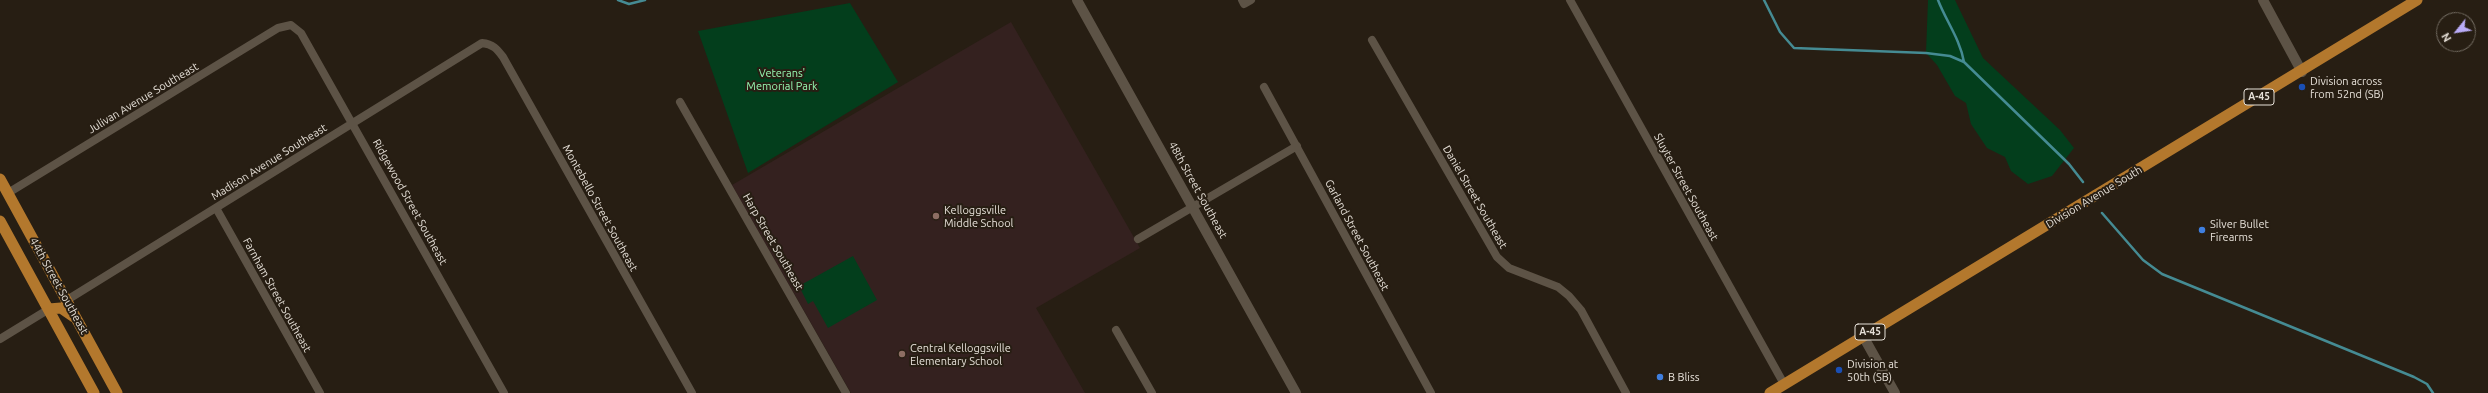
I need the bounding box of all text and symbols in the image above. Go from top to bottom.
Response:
north arrow [2436,12,2476,52]
text: N [2439,31,2454,44]
street label: Julivan Avenue Southeast [85,60,201,136]
park label: Veterans' Memorial Park [746,66,818,92]
place label: Division across from 52nd (SB) [2310,74,2384,100]
marker: Division across from 52nd (SB) [2297,82,2307,92]
road number: A-45 [2244,89,2274,105]
street label: Madison Avenue Southeast [209,121,329,203]
street label: Sluyter Street Southeast [1651,131,1721,243]
street label: Ridgewood Street Southeast [370,137,450,267]
street label: 48th Street Southeast [1166,139,1230,241]
street label: Montebello Street Southeast [560,142,640,274]
street label: Daniel Street Southeast [1440,143,1510,251]
street label: Division Avenue South [2044,163,2144,231]
street label: Garland Street Southeast [1322,177,1392,293]
street label: Harp Street Southeast [740,191,806,293]
place label: Kelloggsville Middle School [944,203,1013,229]
marker: Kelloggsville Middle School [931,211,941,221]
place label: Silver Bullet Firearms [2210,217,2269,243]
marker: Silver Bullet Firearms [2197,225,2207,235]
street label: 44th Street Southeast [27,235,91,337]
street label: Farnham Street Southeast [240,236,314,354]
road number: A-45 [1855,324,1885,340]
place label: Central Kelloggsville Elementary School [910,341,1011,367]
marker: Central Kelloggsville Elementary School [897,349,907,359]
place label: Division at 50th (SB) [1847,357,1898,383]
marker: Division at 50th (SB) [1834,365,1844,375]
place label: B Bliss [1668,370,1700,384]
marker: B Bliss [1655,372,1665,382]

